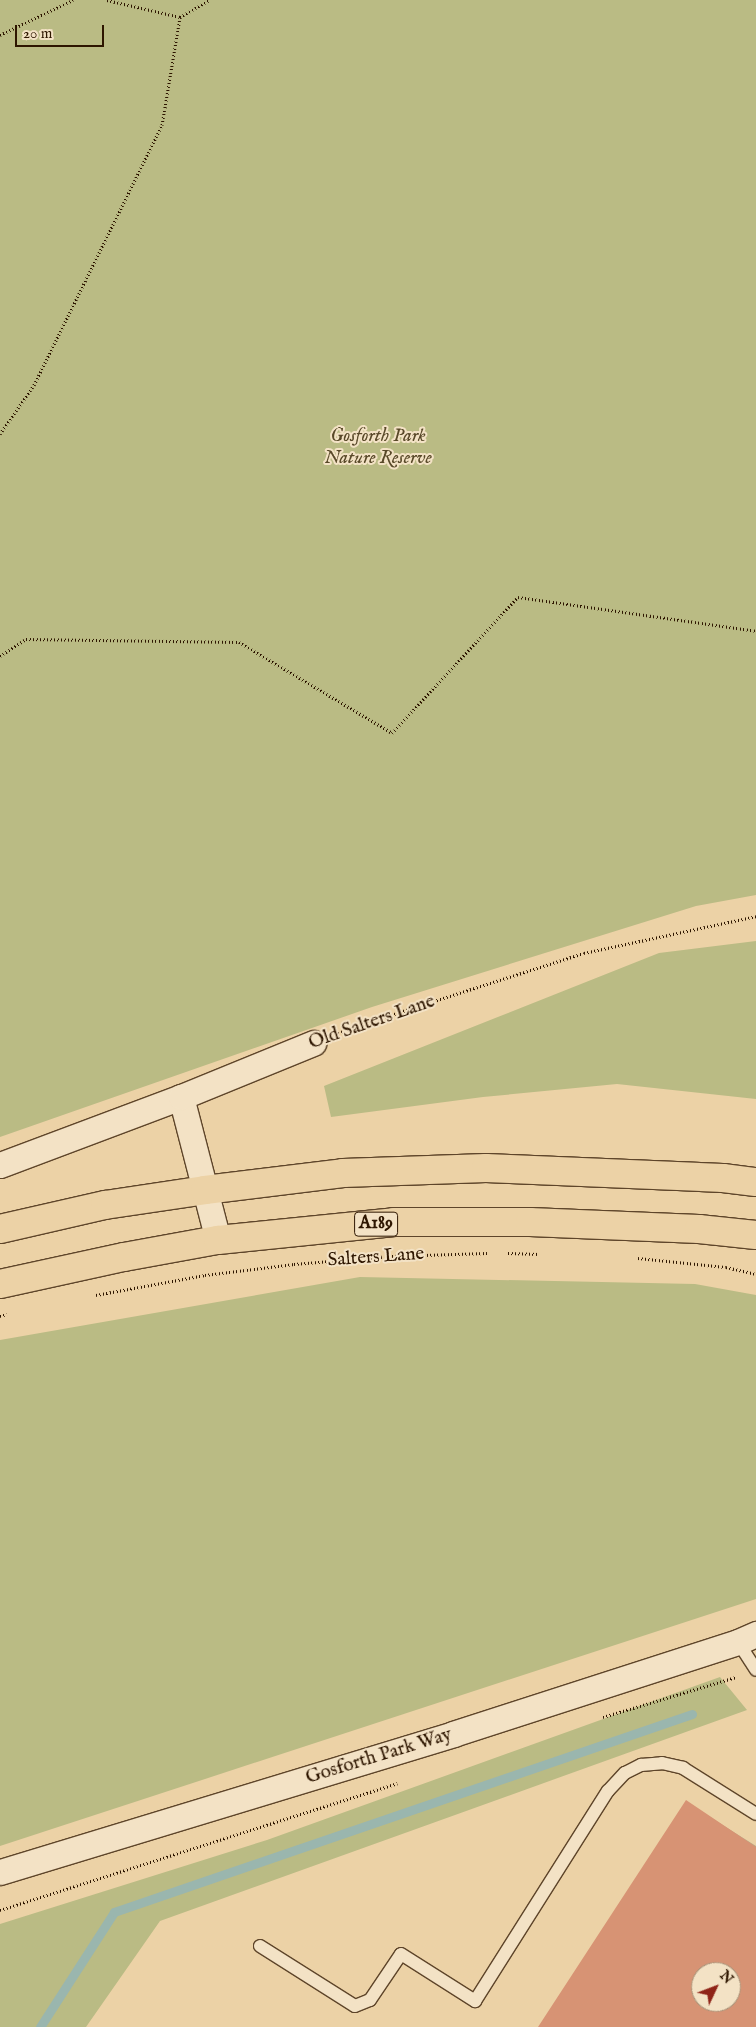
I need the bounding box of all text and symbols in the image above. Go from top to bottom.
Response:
scale bar [18,15,106,47]
text: 20 m [23,24,52,43]
park label: Gosforth Park Nature Reserve [324,426,432,470]
street label: Old Salters Lane [306,991,438,1055]
road number: A189 [354,1208,398,1240]
street label: Salters Lane [327,1243,425,1273]
street label: Gosforth Park Way [303,1724,455,1790]
north arrow [691,1962,741,2012]
text: N [716,1967,737,1988]

